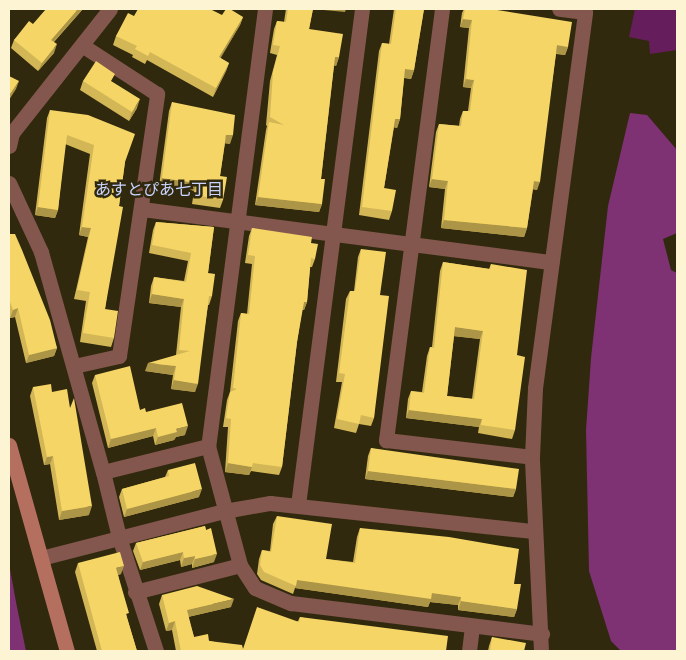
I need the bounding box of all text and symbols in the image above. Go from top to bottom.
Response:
district label: あすとぴあ七丁目 [95,179,223,199]

